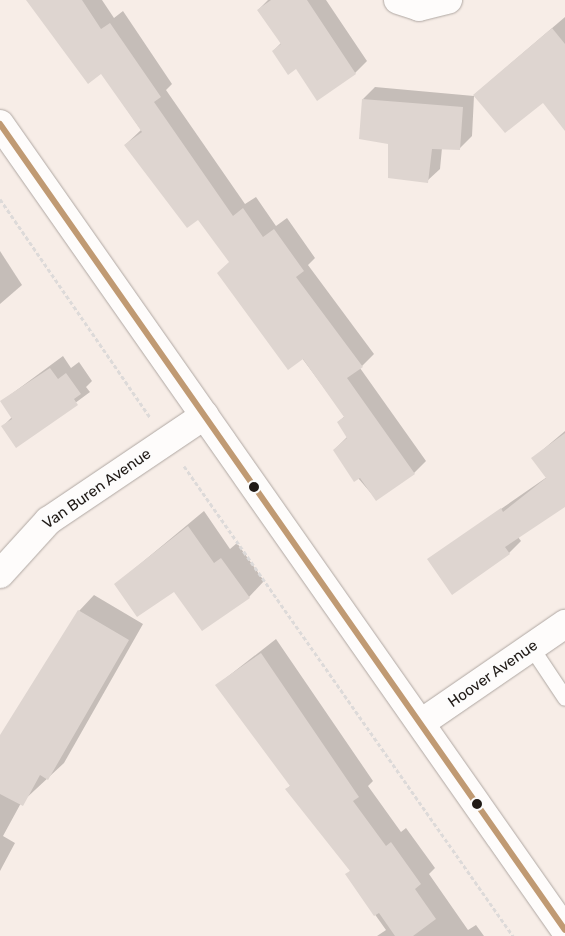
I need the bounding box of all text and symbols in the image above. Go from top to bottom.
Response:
street label: Van Buren Avenue [39,445,155,533]
unlabelled marker [249,482,259,492]
street label: Hoover Avenue [444,636,542,712]
unlabelled marker [472,799,482,809]

